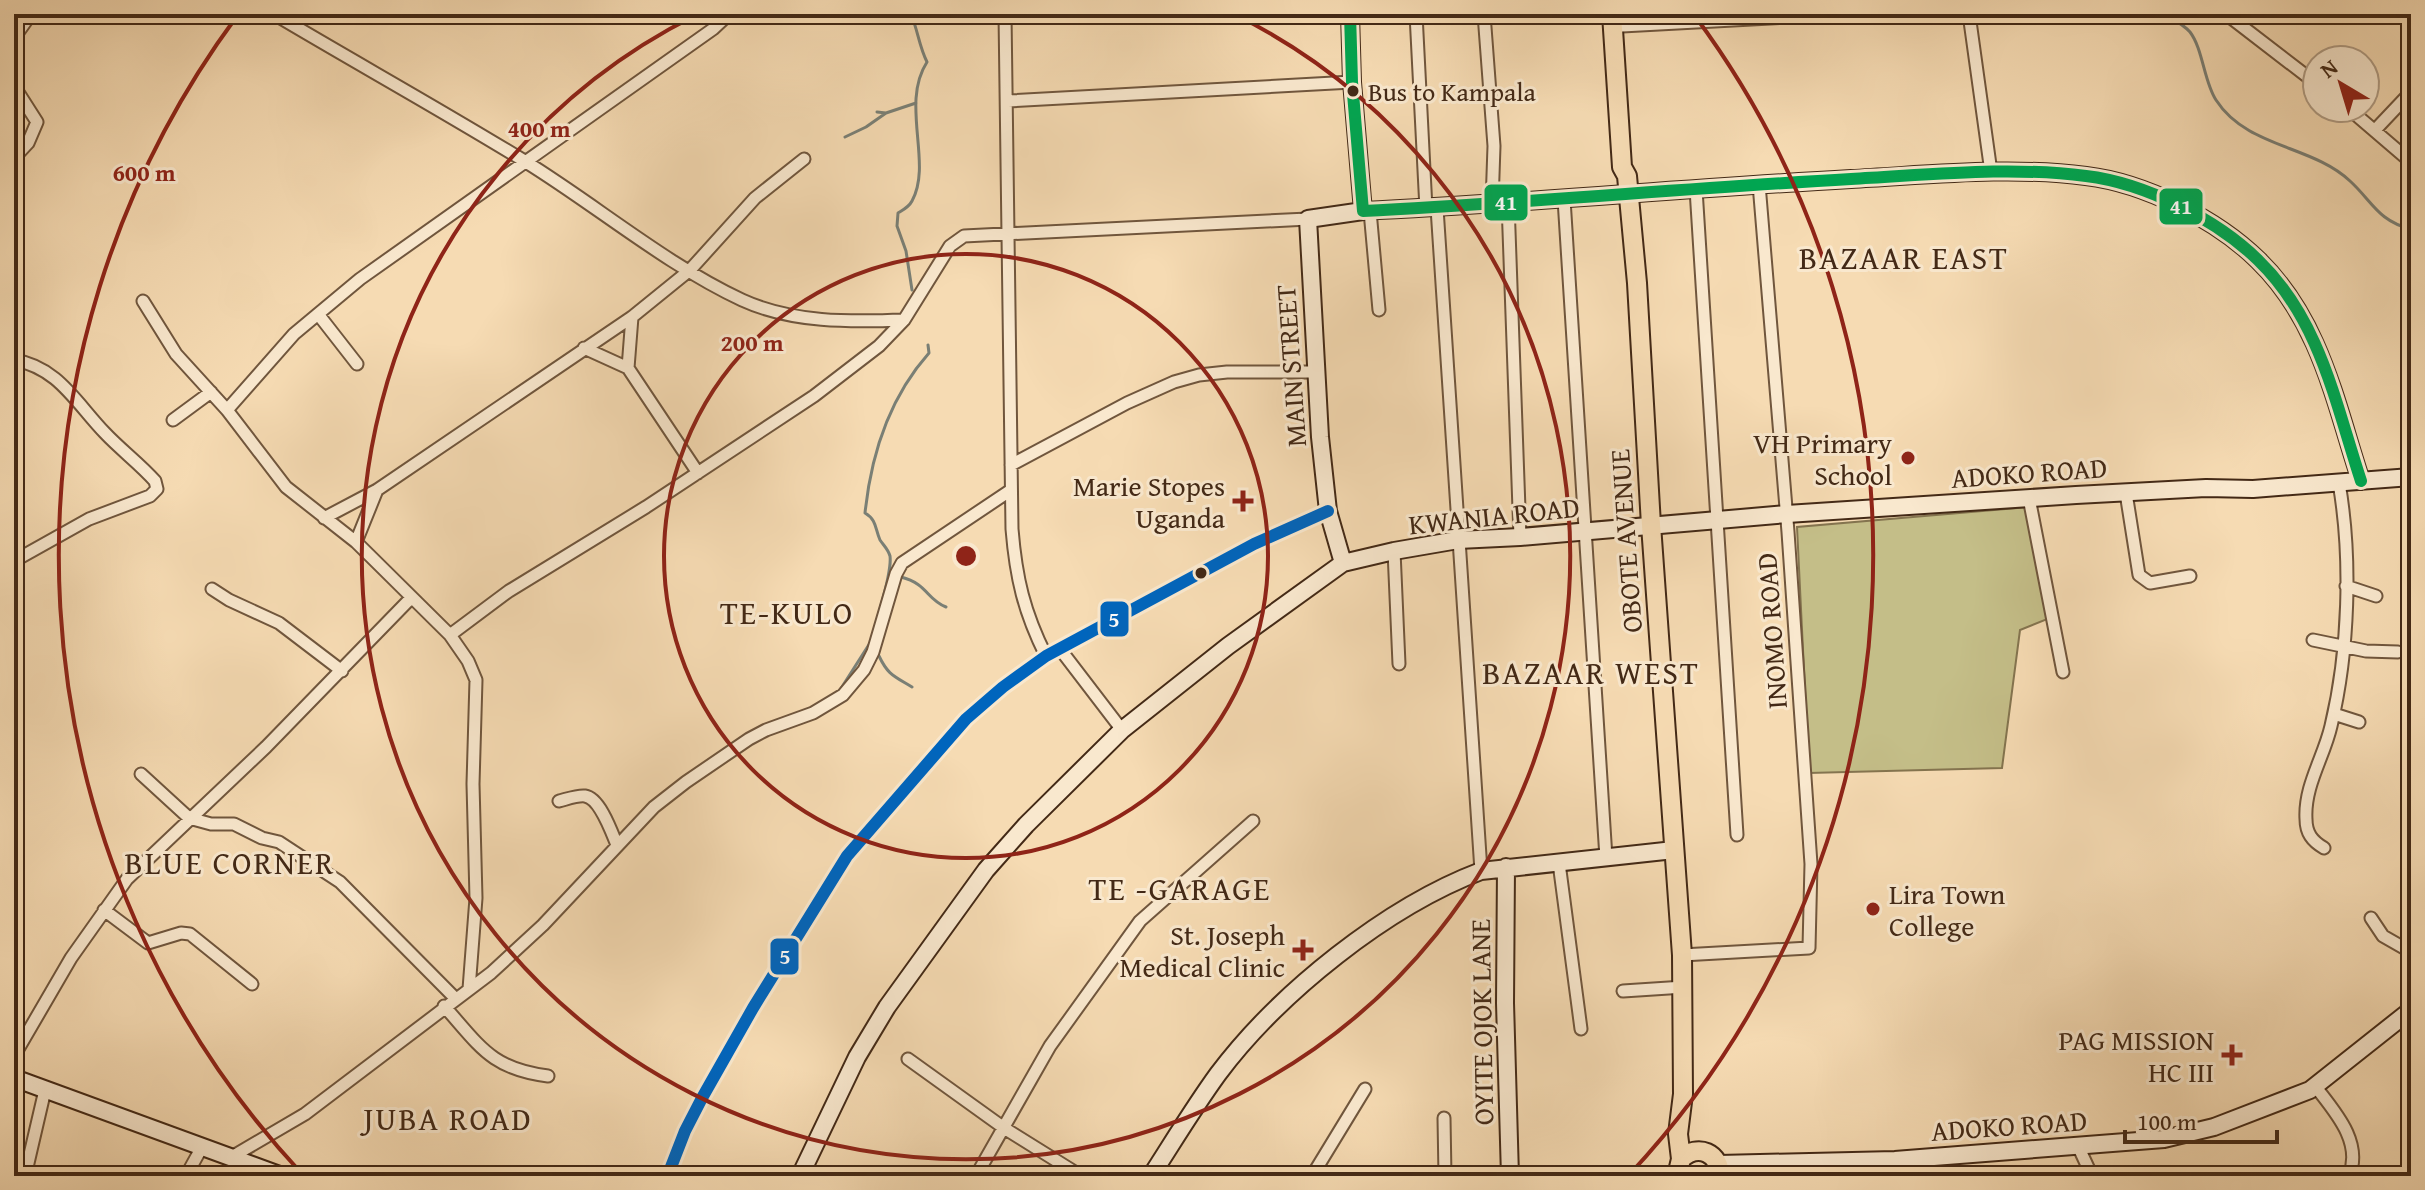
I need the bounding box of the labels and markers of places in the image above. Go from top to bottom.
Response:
place label: Bus to Kampala [1368,72,1537,111]
marker: Bus to Kampala [1345,83,1361,99]
place label: VH Primary School [1753,422,1892,495]
marker: VH Primary School [1899,449,1917,467]
place label: Marie Stopes Uganda [1073,465,1226,538]
marker: Marie Stopes Uganda [1232,490,1254,512]
centre of rings [952,542,980,570]
unlabelled marker [1193,565,1209,581]
place label: Lira Town College [1889,873,2006,946]
marker: Lira Town College [1864,900,1882,918]
place label: St. Joseph Medical Clinic [1119,914,1285,987]
marker: St. Joseph Medical Clinic [1292,939,1314,961]
place label: PAG MISSION HC III [2059,1019,2214,1092]
marker: PAG MISSION HC III [2221,1044,2243,1066]

